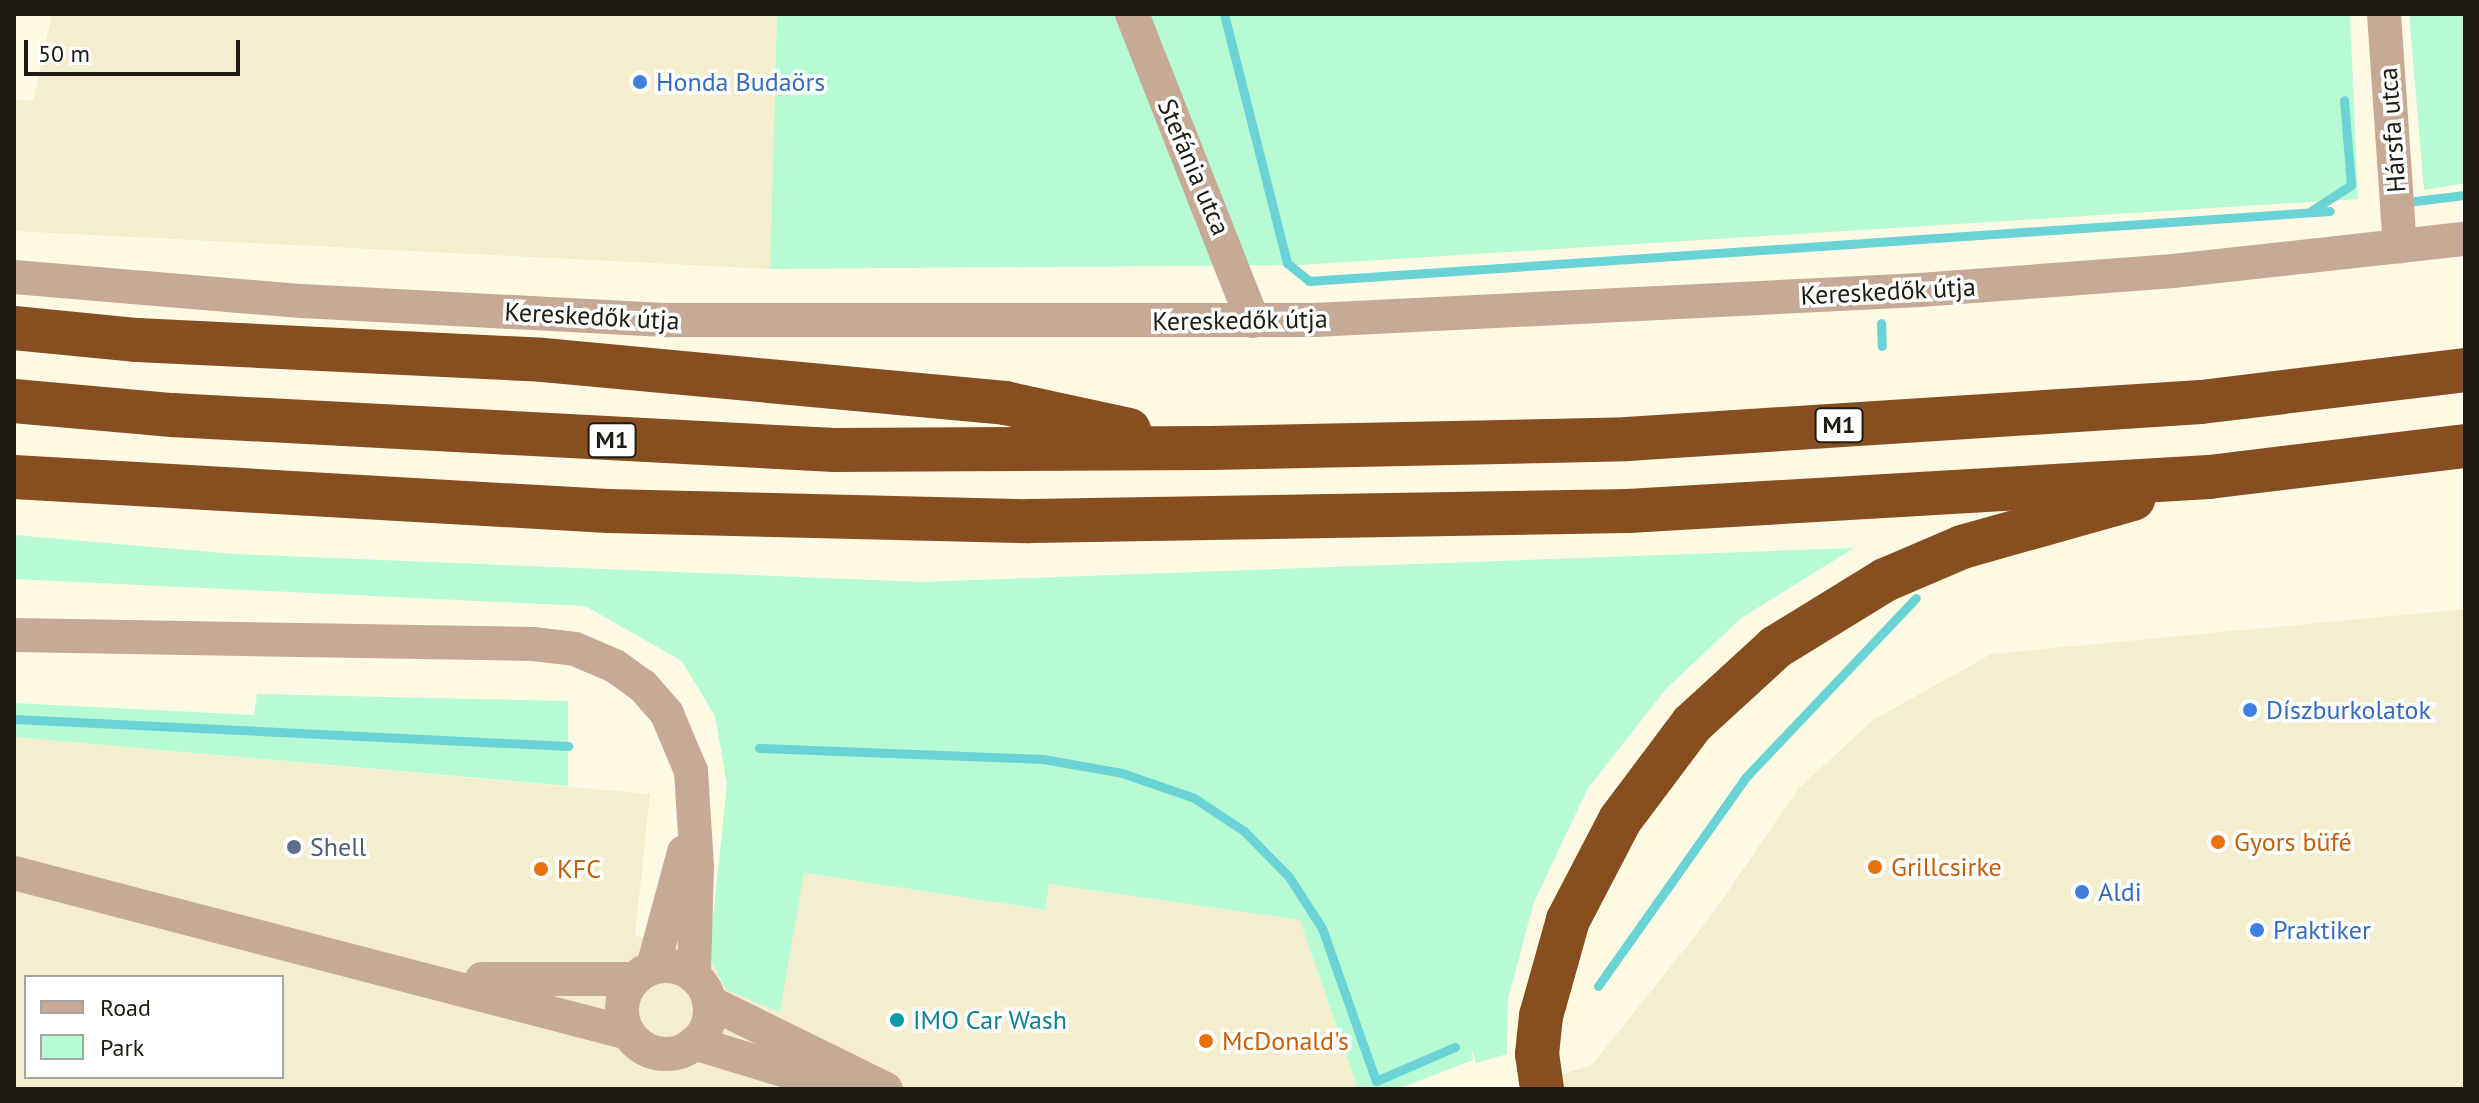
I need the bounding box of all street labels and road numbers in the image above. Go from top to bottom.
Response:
street label: Hársfa utca [2372,66,2412,194]
street label: Stefánia utca [1151,94,1237,240]
street label: Kereskedők útja [1799,271,1977,311]
street label: Kereskedők útja [503,296,681,336]
street label: Kereskedők útja [1152,303,1328,337]
road number: M1 [1813,405,1865,445]
road number: M1 [586,420,638,460]

